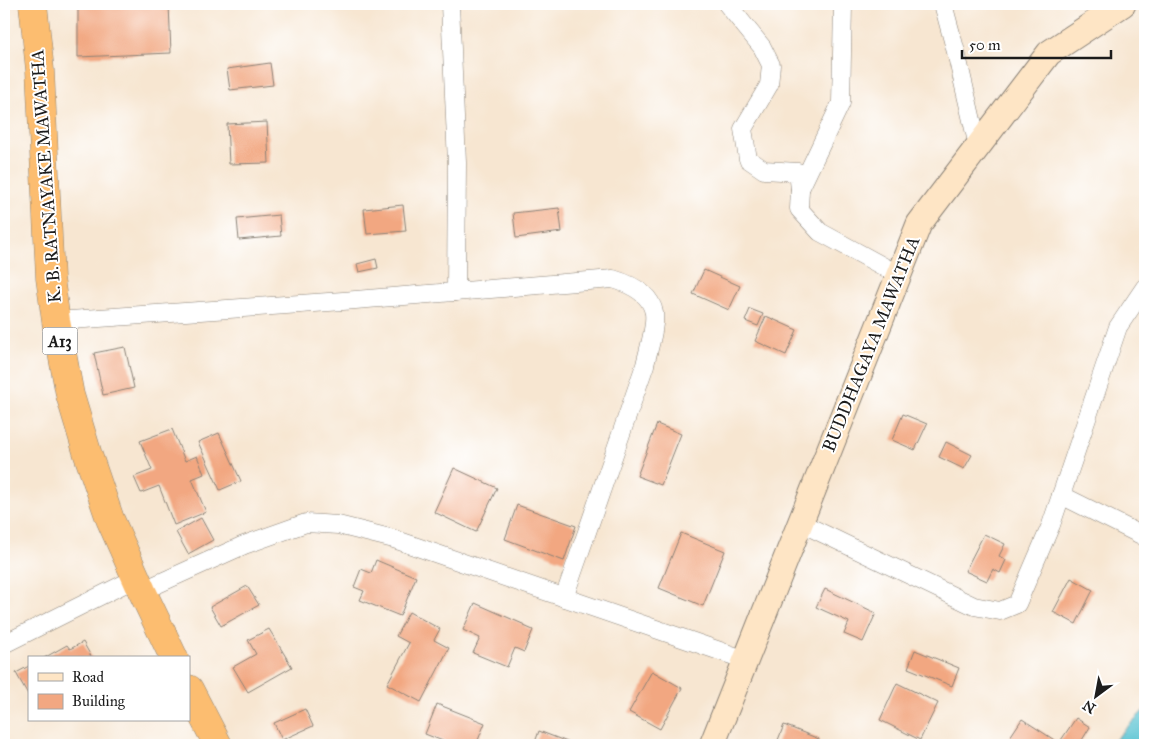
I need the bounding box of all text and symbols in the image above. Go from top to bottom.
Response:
scale bar [962,28,1110,60]
text: 50 m [969,36,1001,54]
street label: K. B. RATNAYAKE MAWATHA [26,48,66,304]
street label: BUDDHAGAYA MAWATHA [818,233,924,455]
road number: A13 [42,328,78,354]
legend [28,656,190,722]
text: Road [72,668,104,686]
north arrow [1072,672,1122,722]
text: Building [72,692,126,710]
text: N [1080,696,1099,717]

